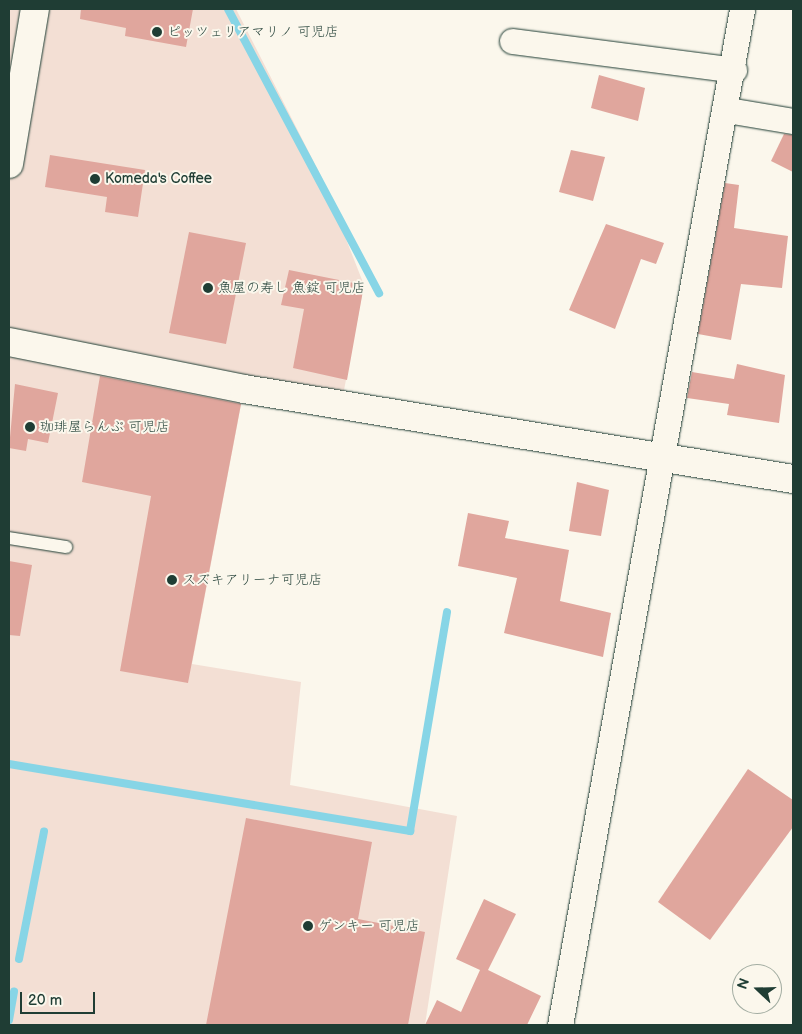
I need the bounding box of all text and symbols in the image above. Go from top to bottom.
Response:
place label: ピッツェリアマリノ 可児店 [167,24,339,40]
marker: ピッツェリアマリノ 可児店 [151,26,163,38]
place label: Komeda's Coffee [105,171,212,187]
marker: Komeda's Coffee [89,173,101,185]
place label: 魚屋の寿し 魚錠 可児店 [218,280,366,296]
marker: 魚屋の寿し 魚錠 可児店 [202,282,214,294]
place label: 珈琲屋らんぷ 可児店 [40,419,170,435]
marker: 珈琲屋らんぷ 可児店 [24,421,36,433]
place label: スズキアリーナ可児店 [182,572,322,588]
marker: スズキアリーナ可児店 [166,574,178,586]
place label: ゲンキー 可児店 [318,918,420,934]
marker: ゲンキー 可児店 [302,920,314,932]
north arrow [732,964,782,1014]
text: N [734,976,753,992]
scale bar [22,982,98,1014]
text: 20 m [28,991,62,1010]

